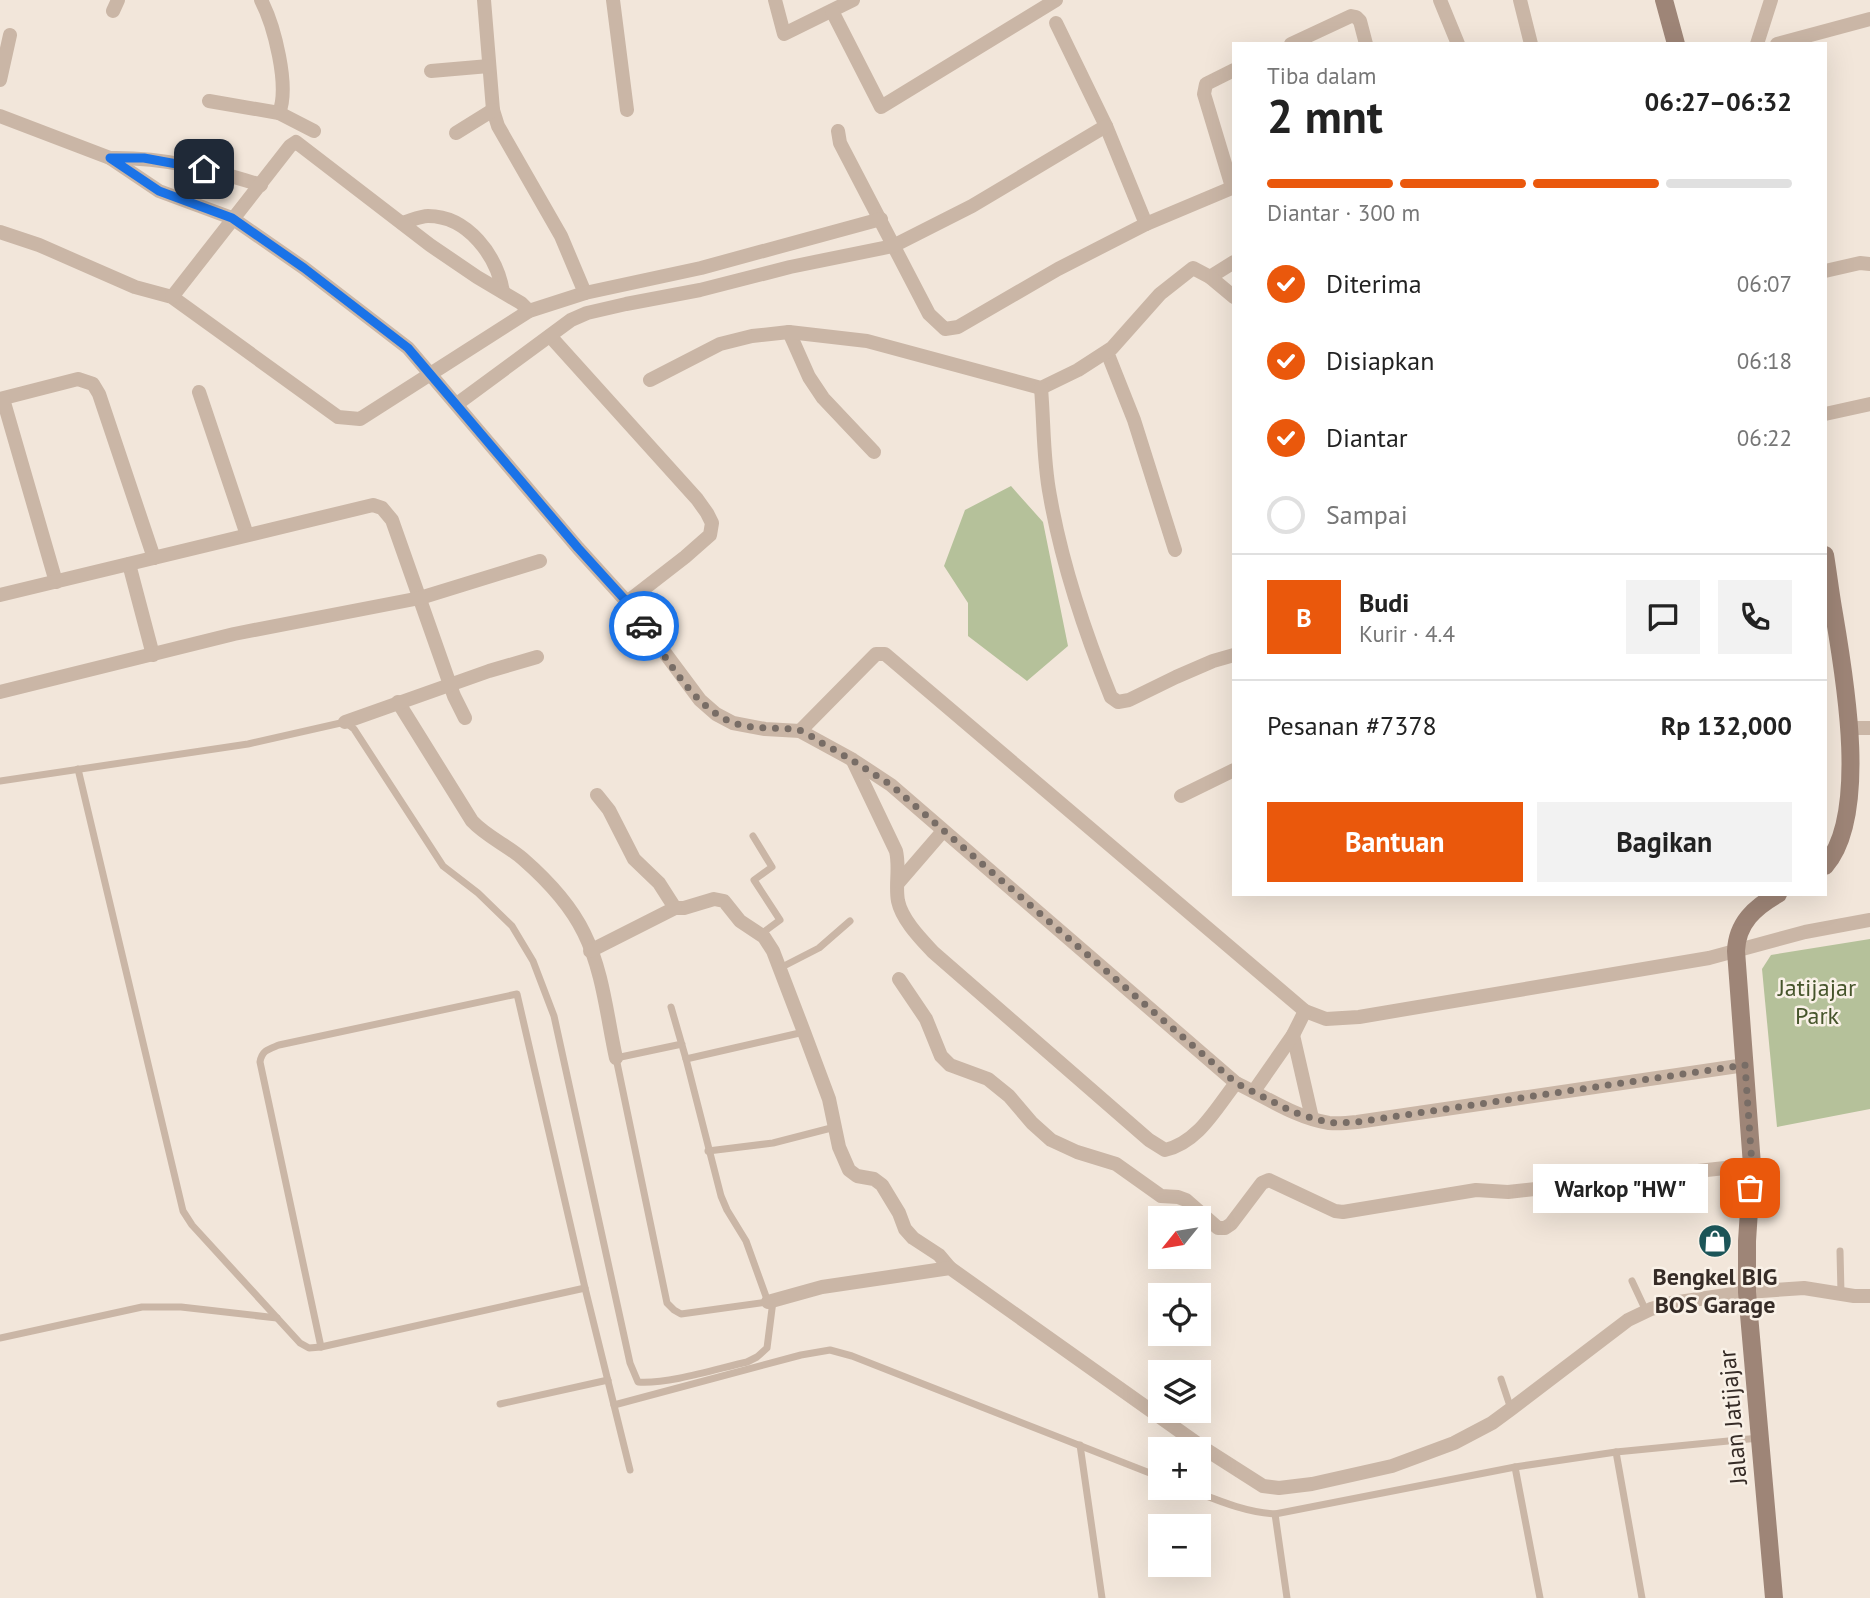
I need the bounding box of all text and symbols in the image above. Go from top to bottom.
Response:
text: Tiba dalam [1267,61,1376,90]
text: 06:27–06:32 [1645,85,1792,118]
text: 2 mnt [1267,86,1383,146]
pin [174,139,234,199]
icon: home [185,150,223,188]
text: Diantar · 300 m [1267,198,1420,227]
icon: check [1267,265,1305,303]
text: Diterima [1326,267,1422,300]
text: 06:07 [1737,269,1792,298]
icon: check [1267,342,1305,380]
text: Disiapkan [1326,344,1434,377]
text: 06:18 [1737,346,1792,375]
icon: check [1267,419,1305,457]
text: Diantar [1326,421,1408,454]
text: 06:22 [1737,423,1792,452]
text: Sampai [1326,498,1408,531]
button: chat [1626,580,1700,654]
button: phone [1718,580,1792,654]
text: Budi [1359,586,1409,619]
courier [609,591,679,661]
text: B [1296,601,1312,634]
icon: car [625,607,663,645]
text: Kurir · 4.4 [1359,619,1455,648]
text: Pesanan #7378 [1267,709,1437,742]
text: Rp 132,000 [1661,709,1792,742]
button: Bantuan [1267,802,1523,882]
button: Bagikan [1537,802,1792,882]
park label: Jatijajar Park [1777,972,1856,1031]
pin [1720,1158,1780,1218]
callout: Warkop "HW" [1533,1164,1708,1212]
icon: bag [1731,1169,1769,1207]
text: Warkop "HW" [1554,1174,1687,1203]
north arrow [1148,1206,1211,1269]
map controls [1148,1206,1211,1577]
shop icon: Bengkel BIG BOS Garage [1696,1222,1734,1260]
place label: Bengkel BIG BOS Garage [1653,1261,1777,1320]
button: locate [1148,1283,1211,1346]
street label: Jalan Jatijajar [1711,1348,1754,1487]
button: layers [1148,1360,1211,1423]
button: + [1148,1437,1211,1500]
button: − [1148,1514,1211,1577]

